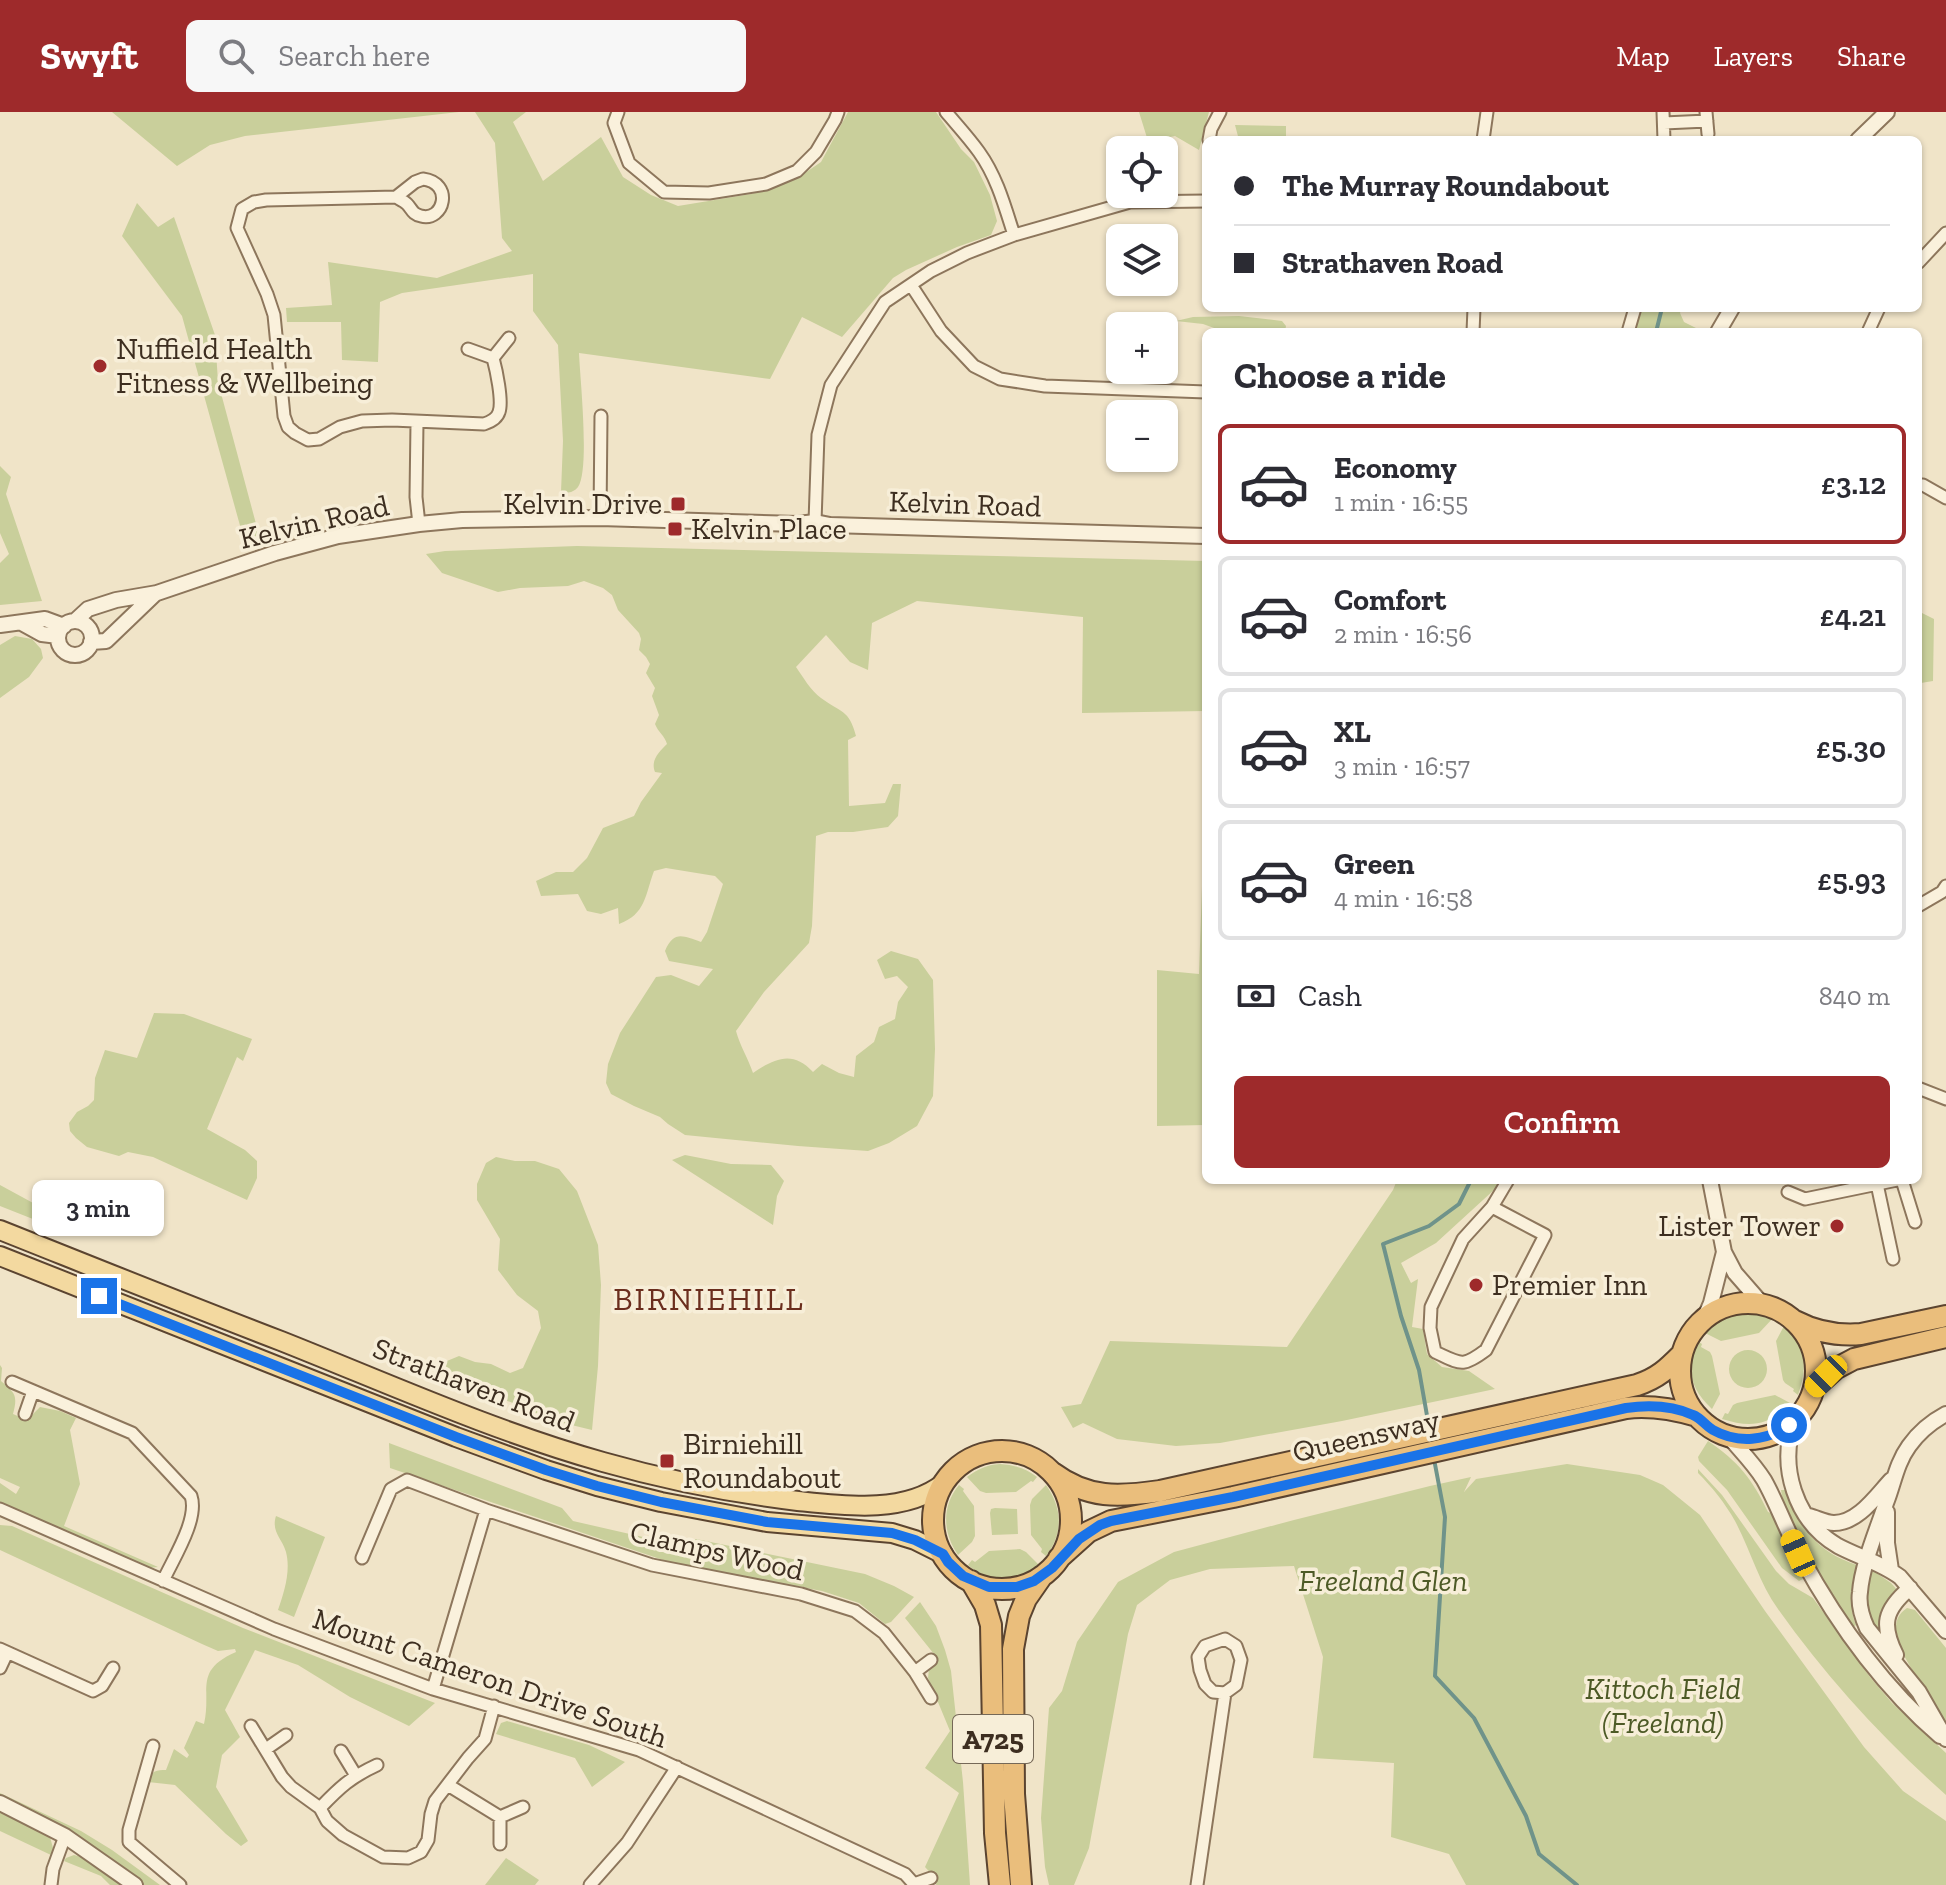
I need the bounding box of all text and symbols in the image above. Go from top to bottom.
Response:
search box [186,20,746,92]
text: Swyft [40,33,138,79]
icon: search [214,34,258,78]
text: Search here [278,38,430,74]
text: Map [1616,40,1670,73]
text: Layers [1714,40,1793,73]
text: Share [1837,40,1906,73]
map controls [1106,136,1178,472]
button: locate [1106,136,1178,208]
text: The Murray Roundabout [1282,168,1609,204]
button: layers [1106,224,1178,296]
text: Strathaven Road [1282,245,1503,281]
button: + [1106,312,1178,384]
place label: Nuffield Health Fitness & Wellbeing [116,331,373,401]
text: Choose a ride [1234,354,1446,397]
marker: Nuffield Health Fitness & Wellbeing [91,357,109,375]
button: − [1106,400,1178,472]
icon: car [1238,448,1310,520]
text: Economy [1334,450,1457,486]
text: £3.12 [1821,466,1886,502]
street label: Kelvin Road [888,483,1042,525]
place label: Kelvin Drive [503,486,662,522]
text: 1 min · 16:55 [1334,486,1468,518]
street label: Kelvin Road [236,487,393,557]
marker: Kelvin Drive [669,495,687,513]
place label: Kelvin Place [691,511,847,547]
marker: Kelvin Place [666,520,684,538]
icon: car [1238,580,1310,652]
text: Comfort [1334,582,1446,618]
text: £4.21 [1820,598,1886,634]
text: 2 min · 16:56 [1334,618,1472,650]
icon: car [1238,712,1310,784]
text: XL [1334,714,1371,750]
text: £5.30 [1816,730,1886,766]
text: 3 min · 16:57 [1334,750,1470,782]
icon: car [1238,844,1310,916]
text: Green [1334,846,1414,882]
text: £5.93 [1817,862,1886,898]
text: 4 min · 16:58 [1334,882,1473,914]
icon: cash [1234,974,1278,1018]
text: Cash [1298,978,1362,1014]
text: 840 m [1819,980,1890,1012]
button: Confirm [1234,1076,1890,1168]
callout: 3 min [33,1180,165,1236]
text: 3 min [66,1192,130,1224]
place label: Lister Tower [1658,1208,1821,1244]
marker: Lister Tower [1828,1217,1846,1235]
place label: Premier Inn [1492,1267,1647,1303]
marker: Premier Inn [1467,1276,1485,1294]
route end [81,1278,117,1314]
district label: BIRNIEHILL [613,1280,805,1318]
street label: Strathaven Road [368,1330,581,1440]
car [1801,1351,1851,1401]
street label: Queensway [1289,1401,1444,1470]
route start [1771,1407,1807,1443]
place label: Birniehill Roundabout [683,1426,841,1496]
marker: Birniehill Roundabout [658,1452,676,1470]
street label: Clamps Wood [627,1514,808,1589]
car [1777,1526,1819,1580]
park label: Freeland Glen [1299,1563,1467,1599]
street label: Mount Cameron Drive South [308,1600,672,1756]
park label: Kittoch Field (Freeland) [1585,1671,1741,1741]
road number: A725 [953,1715,1033,1763]

